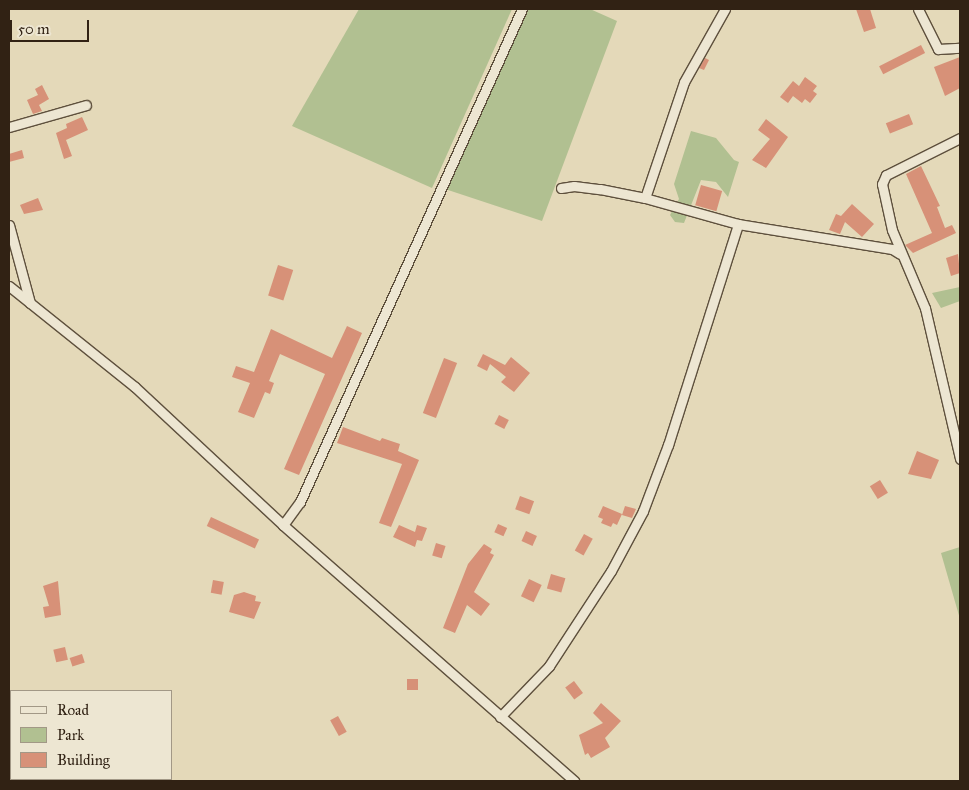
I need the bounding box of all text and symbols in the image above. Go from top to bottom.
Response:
scale bar [12,10,91,42]
text: 50 m [18,20,50,38]
legend [10,690,172,780]
text: Road [57,701,89,719]
text: Park [57,726,84,744]
text: Building [57,751,110,769]

